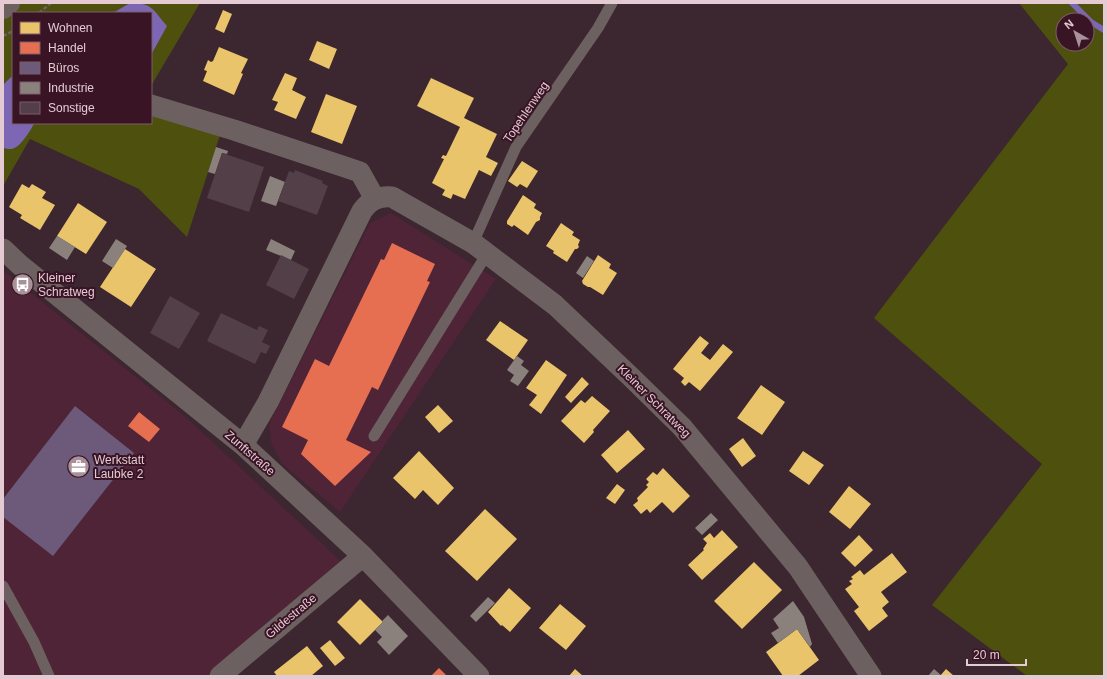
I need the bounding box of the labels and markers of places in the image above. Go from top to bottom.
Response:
place label: Kleiner Schratweg [38,271,95,299]
bus stop icon: Kleiner Schratweg [9,272,35,298]
place label: Werkstatt Laubke 2 [94,453,145,481]
office icon: Werkstatt Laubke 2 [65,454,91,480]

